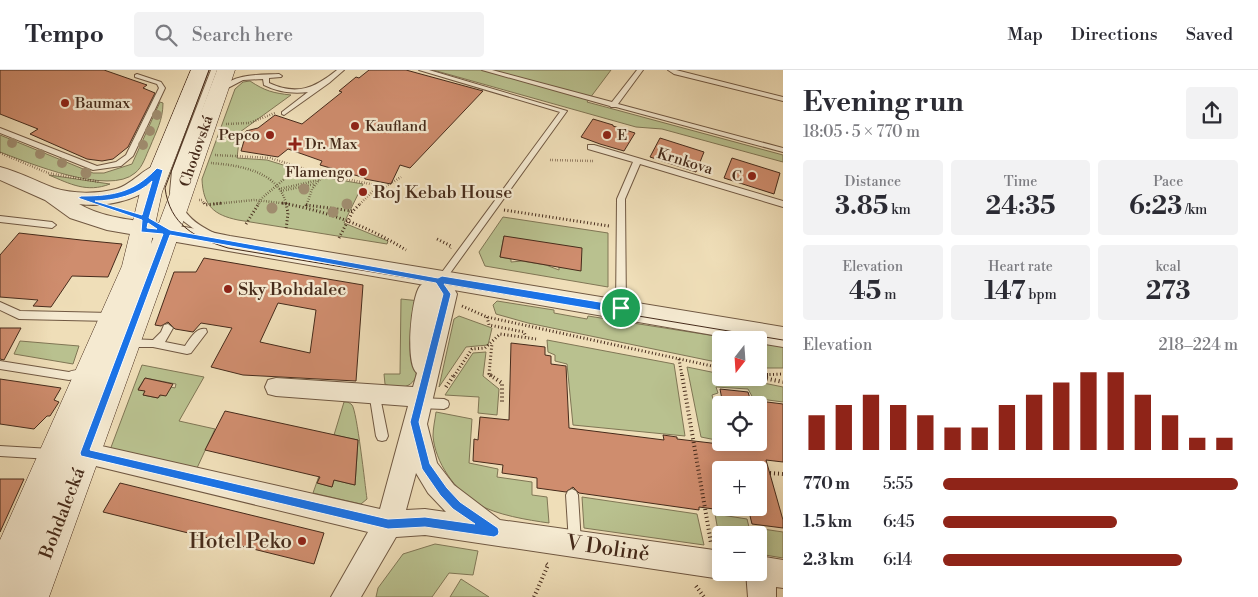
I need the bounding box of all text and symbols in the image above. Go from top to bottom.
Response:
search box [134,12,484,57]
text: Tempo [25,20,104,50]
icon: search [152,21,180,49]
text: Search here [192,23,293,47]
text: Map [1007,23,1043,46]
text: Directions [1071,23,1158,46]
text: Saved [1186,23,1233,46]
text: Evening run [803,85,964,120]
button: share [1186,87,1238,139]
place label: Baumax [74,94,130,113]
marker: Baumax [59,97,71,109]
street label: Chodovská [175,113,218,189]
place label: Kaufland [365,117,427,136]
marker: Kaufland [349,120,361,132]
text: 18:05 · 5 × 770 m [803,122,920,142]
place label: Pepco [218,126,260,145]
place label: E [617,126,627,145]
marker: Pepco [264,129,276,141]
marker: E [601,129,613,141]
place label: Dr. Max [305,135,358,154]
marker: Dr. Max [289,138,301,150]
street label: Krnkova [655,144,715,179]
place label: Flamengo [285,163,353,182]
marker: Flamengo [357,166,369,178]
place label: C [732,167,742,186]
marker: C [746,170,758,182]
text: Distance [845,173,901,191]
text: Time [1004,173,1037,191]
text: Pace [1153,173,1183,191]
place label: Roj Kebab House [373,181,512,204]
marker: Roj Kebab House [357,186,369,198]
text: 3.85 [835,191,888,222]
text: 24:35 [986,191,1055,222]
text: 6:23 [1129,191,1182,222]
text: km [888,201,911,219]
text: /km [1182,201,1207,219]
text: Elevation [843,258,903,276]
text: Heart rate [988,258,1053,276]
text: kcal [1155,258,1181,276]
text: 45 [849,276,881,307]
text: 147 [984,276,1026,307]
text: 273 [1146,276,1191,307]
place label: Sky Bohdalec [238,278,346,301]
marker: Sky Bohdalec [222,283,234,295]
text: m [881,286,897,304]
text: bpm [1026,286,1057,304]
pin [600,287,642,329]
icon: arrive [607,294,635,322]
north arrow [712,331,768,386]
map controls [712,331,767,581]
text: Elevation [803,335,872,355]
text: 218–224 m [1158,335,1238,355]
button: locate [712,396,767,451]
button: + [712,461,767,516]
street label: Bohdalecká [34,464,91,563]
text: 770 m [803,474,850,494]
text: 5:55 [883,474,913,494]
text: 1.5 km [803,512,852,532]
text: 6:45 [883,512,915,532]
button: − [712,526,767,581]
place label: Hotel Peko [189,529,292,555]
street label: V Dolině [564,530,651,568]
marker: Hotel Peko [296,535,308,547]
text: 2.3 km [803,550,854,570]
text: 6:14 [883,550,912,570]

